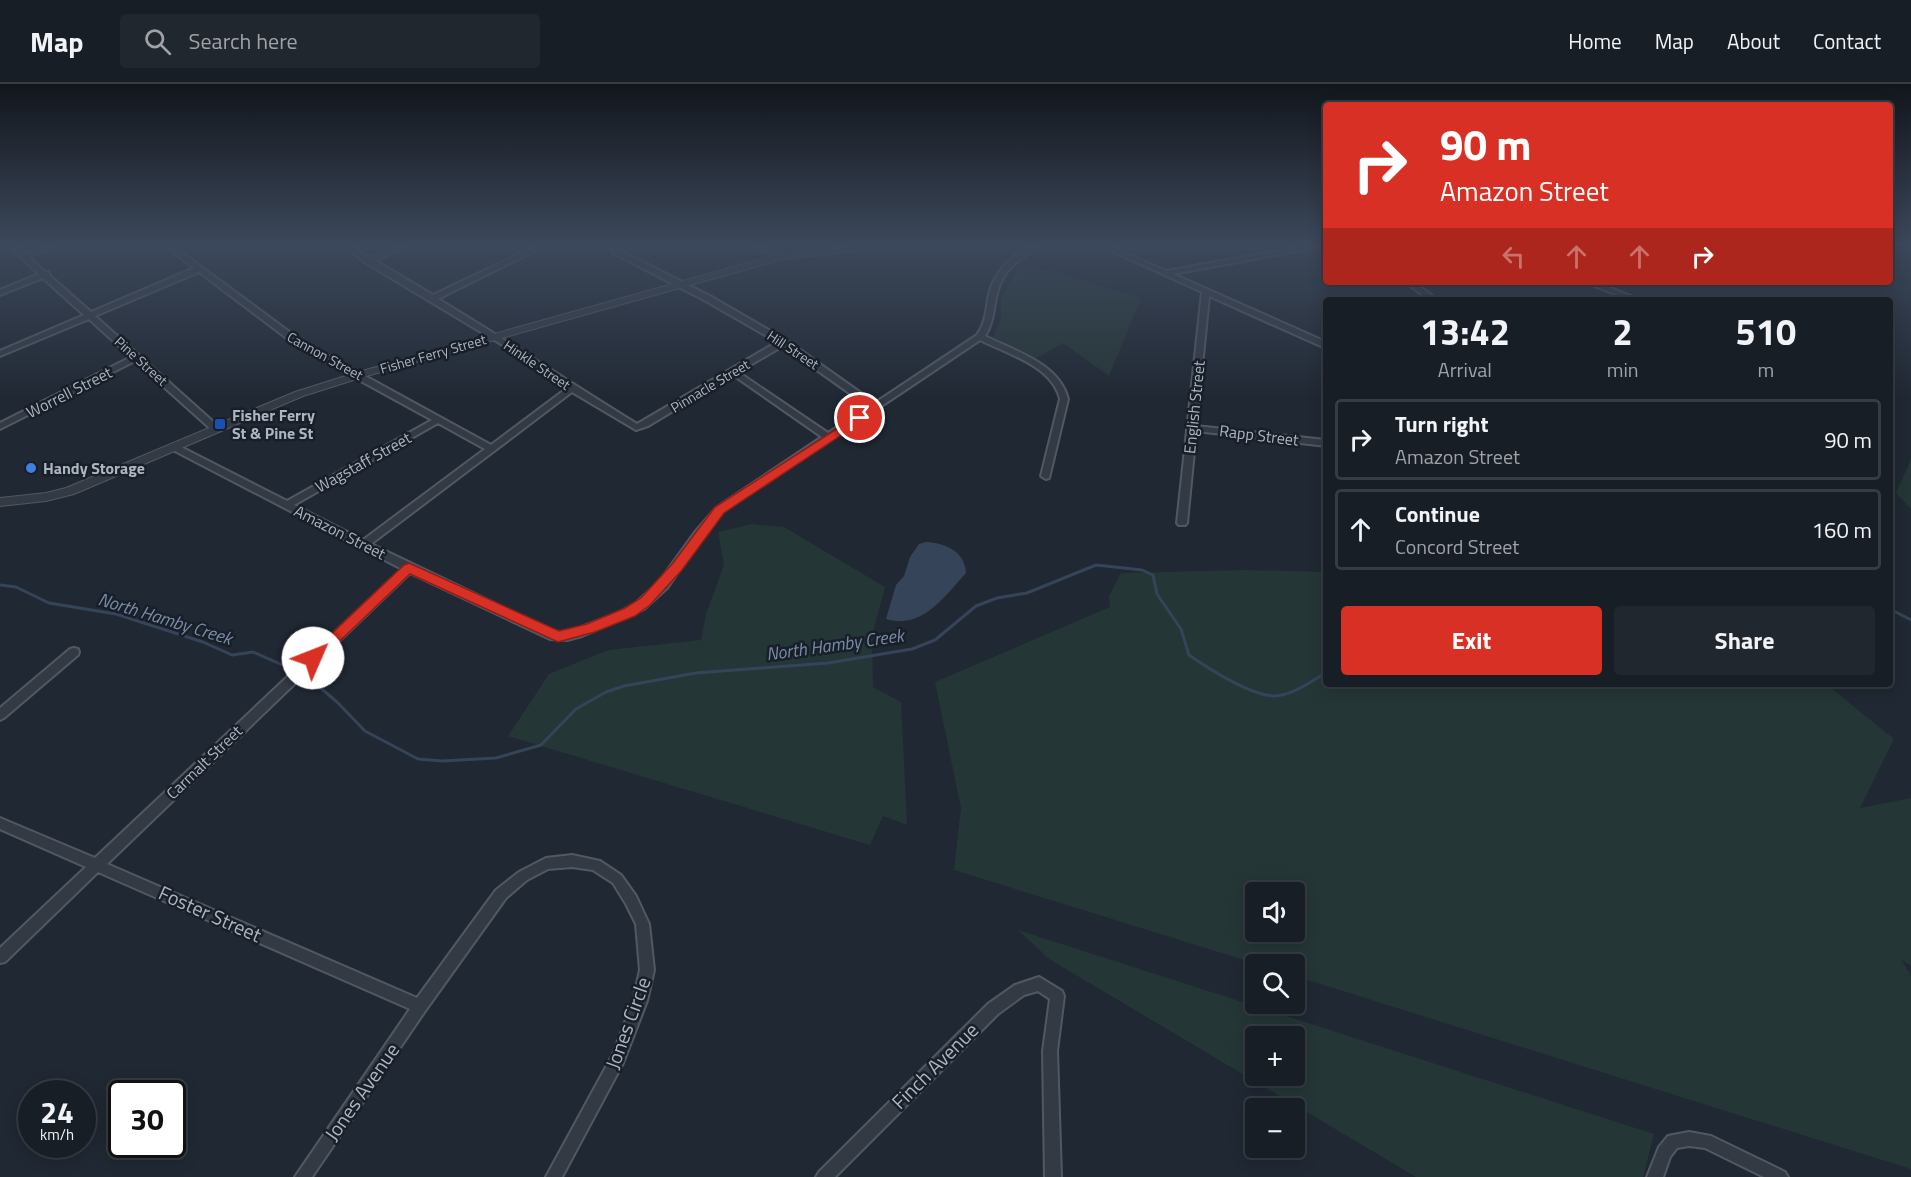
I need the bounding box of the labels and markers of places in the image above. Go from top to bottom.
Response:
pin [834,392,885,443]
place label: Fisher Ferry St & Pine St [232,403,315,445]
marker: Fisher Ferry St & Pine St [213,417,227,431]
place label: Handy Storage [43,456,145,480]
marker: Handy Storage [24,461,38,475]

